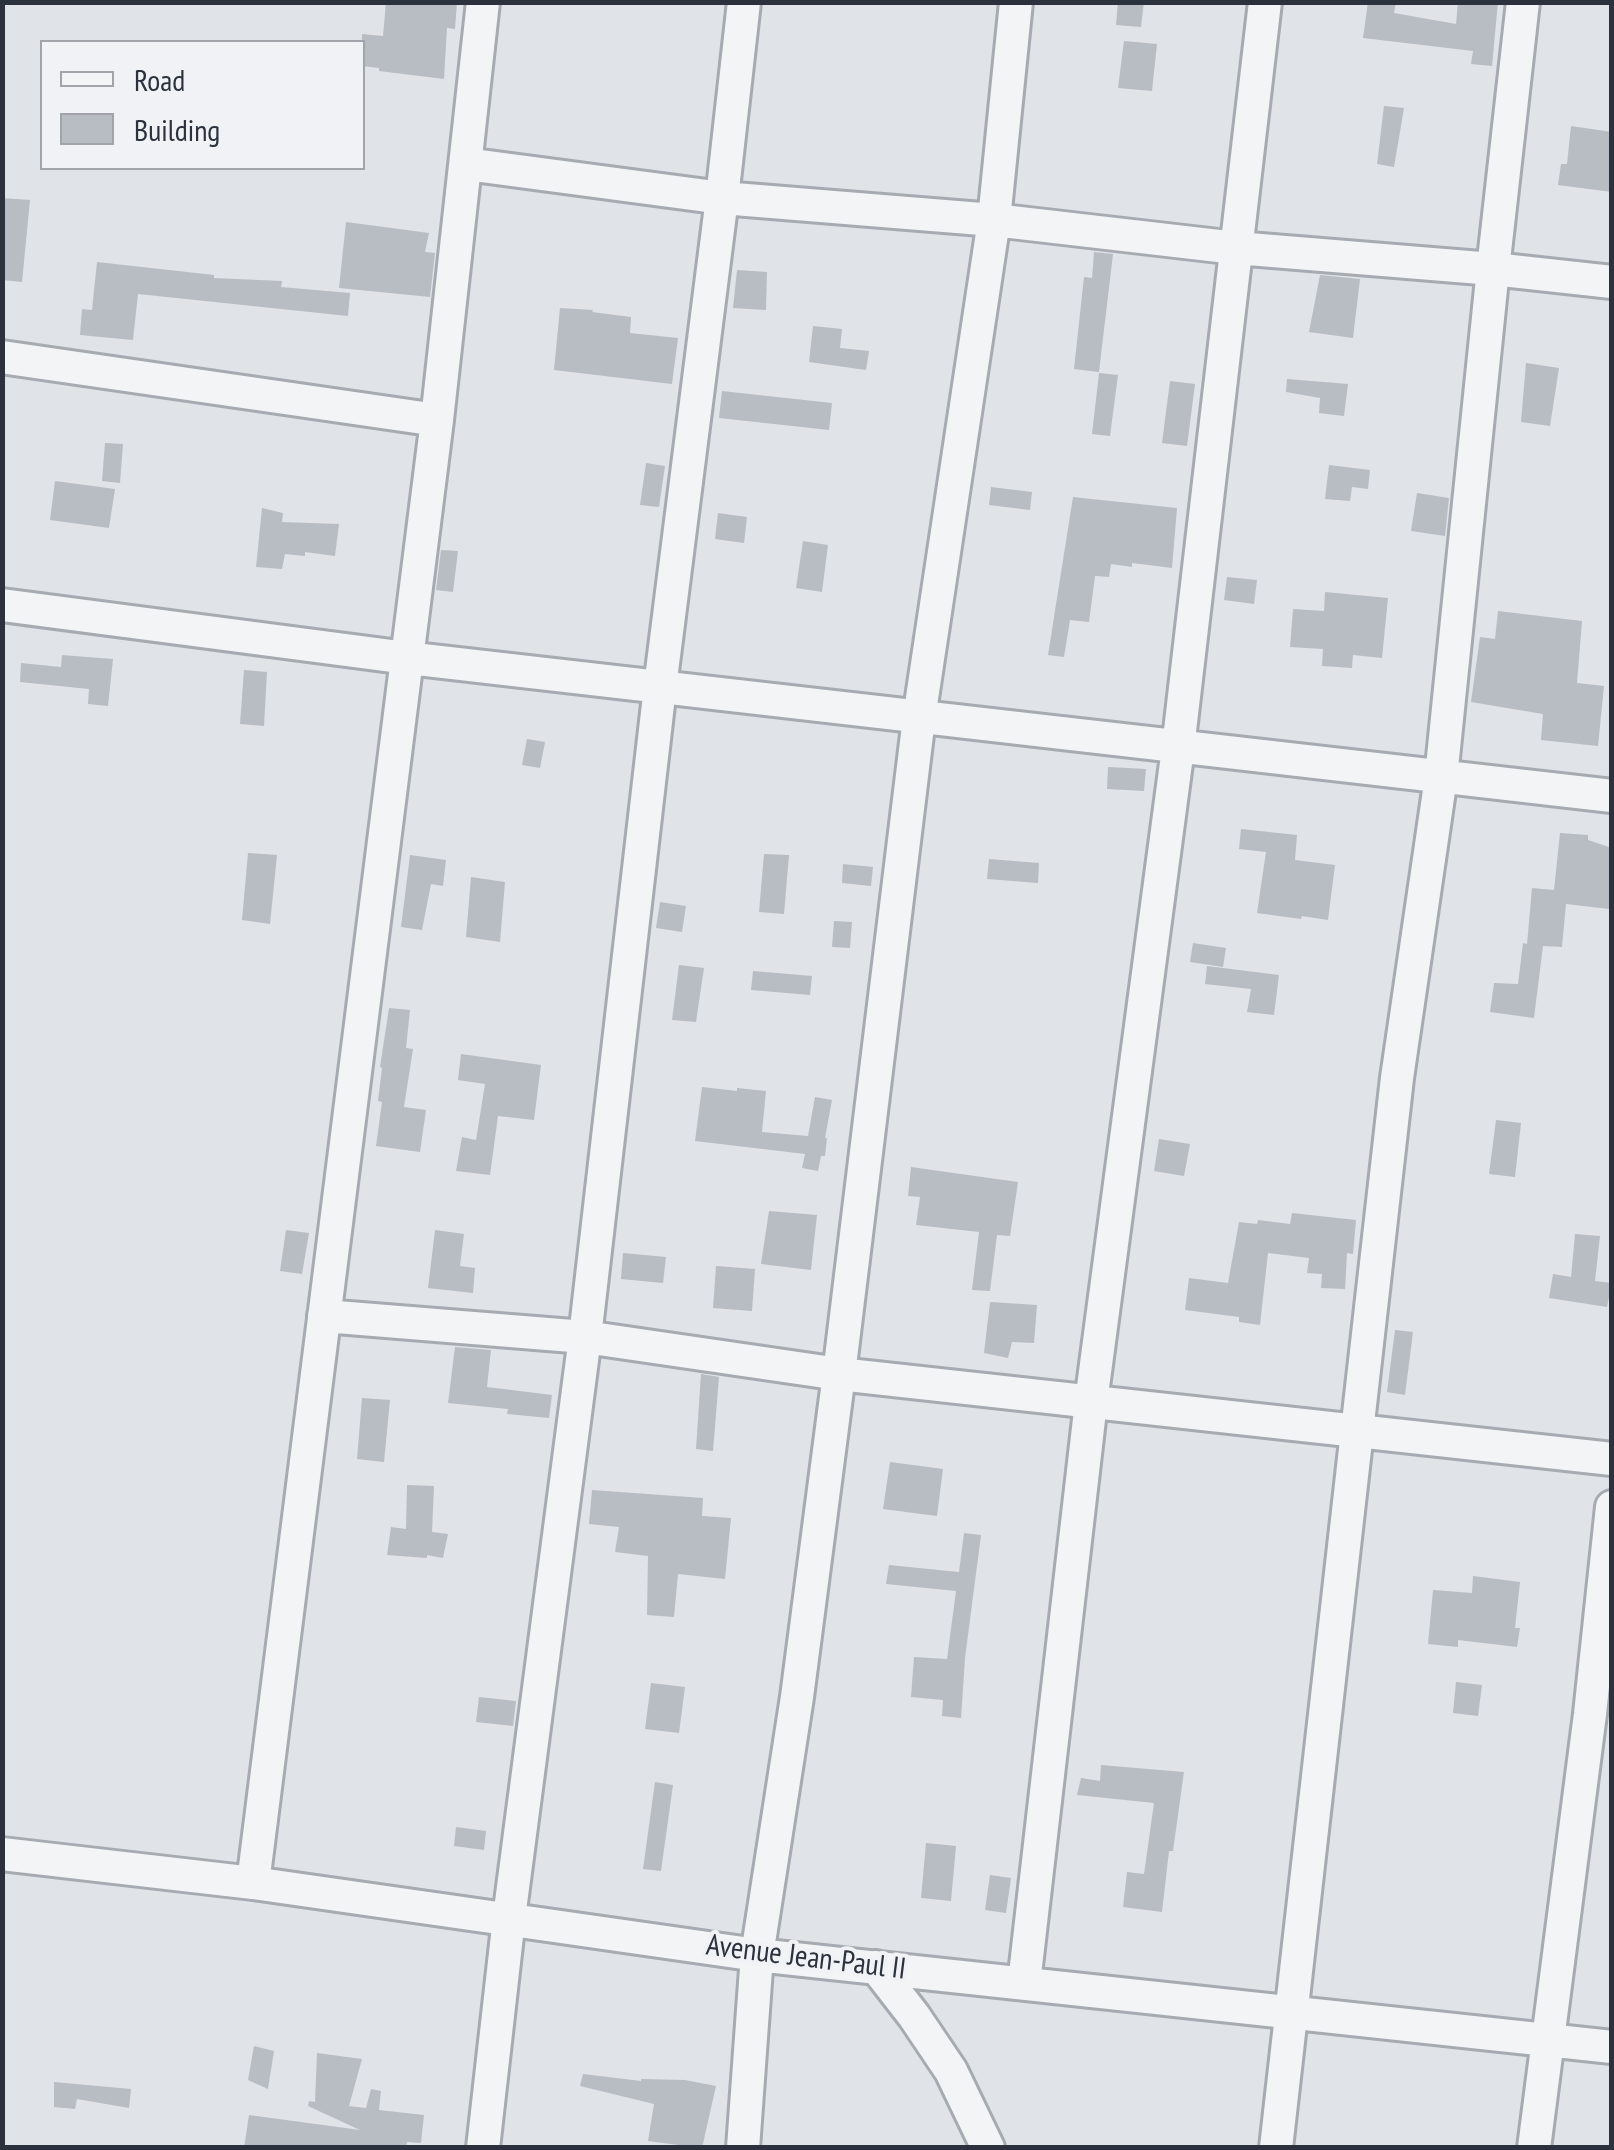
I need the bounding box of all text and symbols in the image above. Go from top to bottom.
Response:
legend [40,40,365,170]
text: Road [134,60,185,99]
text: Building [134,110,220,149]
street label: Avenue Jean-Paul II [704,1928,908,1988]

